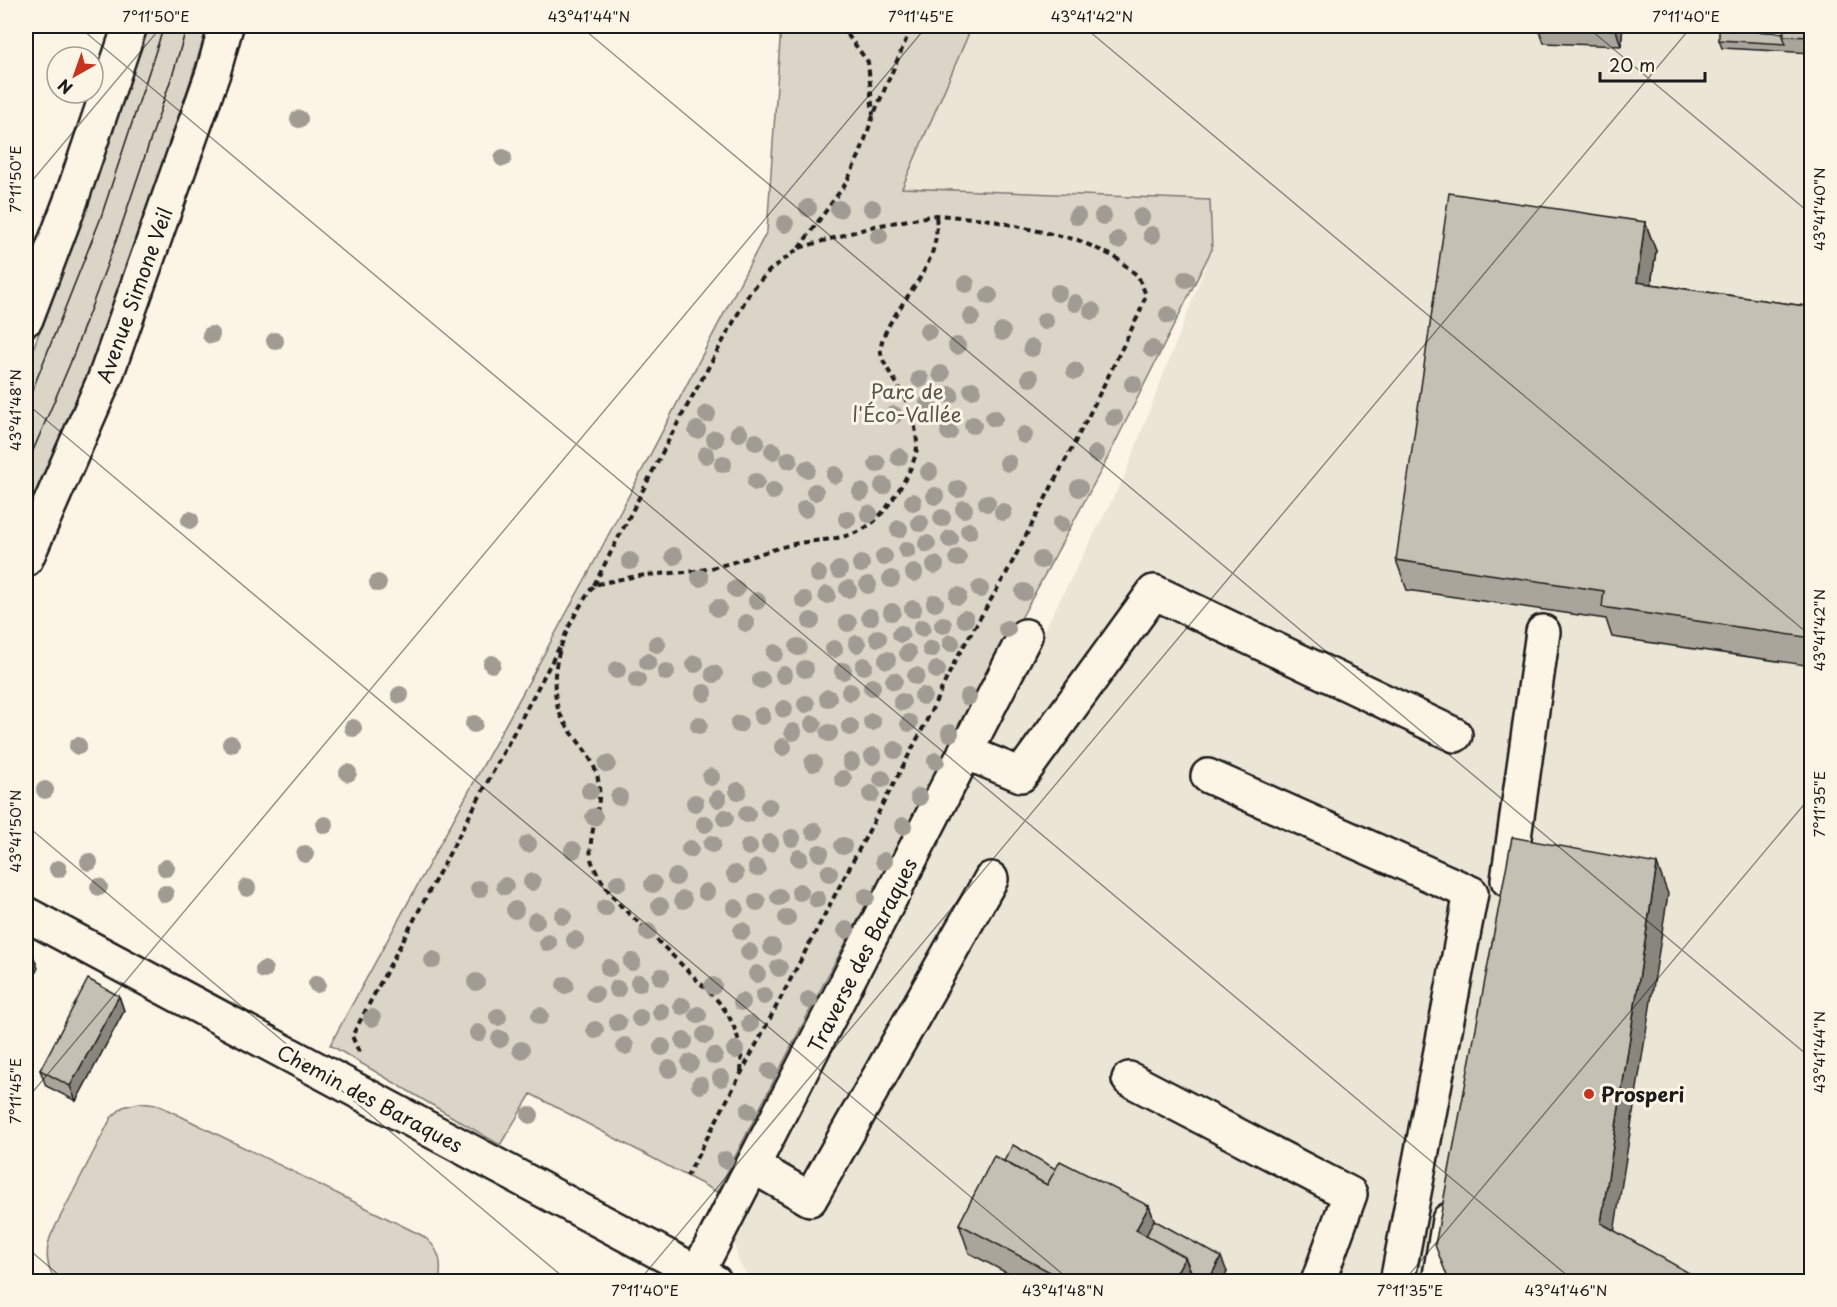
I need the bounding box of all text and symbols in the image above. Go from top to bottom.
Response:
text: 7°11'50"E [122,4,190,27]
text: 43°41'44"N [548,4,630,27]
text: 7°11'45"E [888,4,954,27]
text: 43°41'42"N [1051,4,1133,27]
text: 7°11'40"E [1652,4,1720,27]
north arrow [45,45,105,105]
scale bar [1600,45,1705,83]
text: 20 m [1609,51,1655,78]
text: N [52,74,77,101]
text: 7°11'50"E [3,145,26,213]
text: 43°41'40"N [1807,167,1830,251]
street label: Avenue Simone Veil [88,203,180,387]
text: 43°41'48"N [3,369,26,451]
park label: Parc de l'Éco-Vallée [852,376,962,429]
text: 43°41'42"N [1807,589,1830,671]
text: 7°11'35"E [1807,771,1830,837]
text: 43°41'50"N [3,790,26,872]
street label: Traverse des Baraques [800,852,924,1058]
text: 43°41'44"N [1807,1011,1830,1093]
street label: Chemin des Baraques [272,1036,468,1160]
text: 7°11'45"E [3,1058,26,1124]
place label: Prosperi [1601,1079,1684,1109]
marker: Prosperi [1582,1087,1596,1101]
text: 7°11'40"E [611,1278,679,1301]
text: 43°41'48"N [1022,1278,1104,1301]
text: 7°11'35"E [1377,1278,1443,1301]
text: 43°41'46"N [1525,1278,1607,1301]

